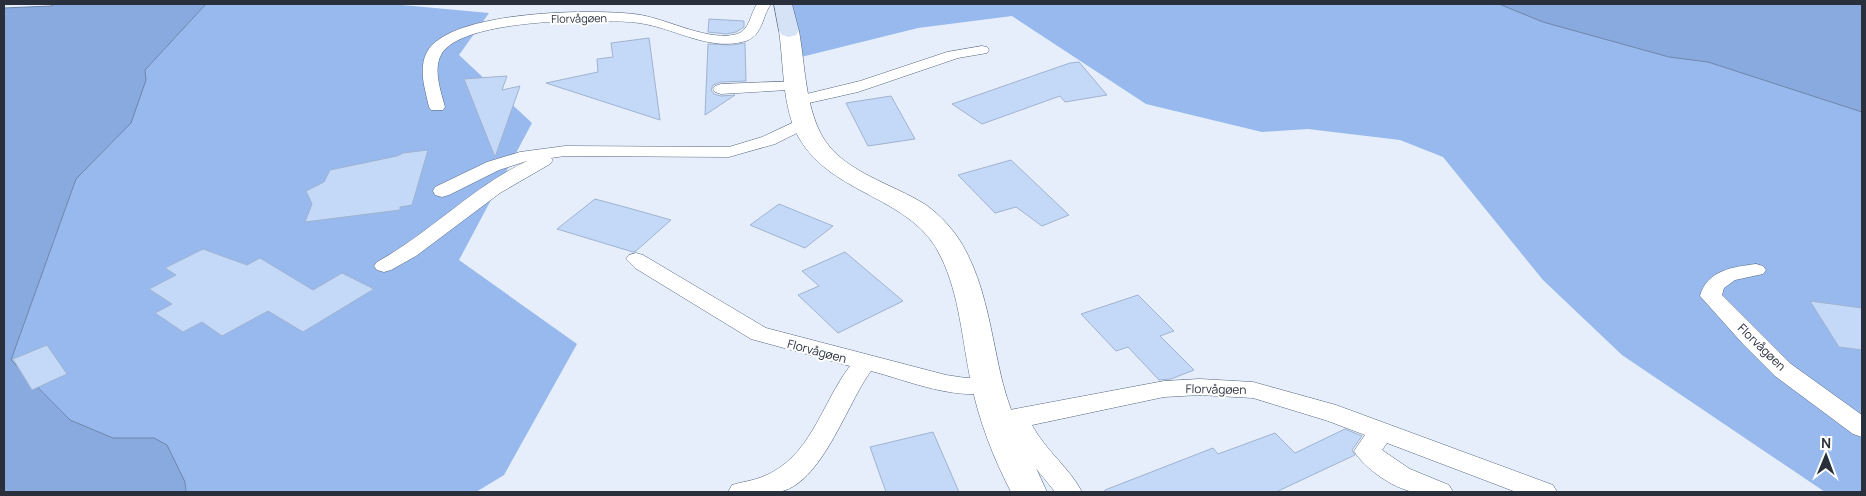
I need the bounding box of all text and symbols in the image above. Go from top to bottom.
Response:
street label: Florvågøen [551,10,607,26]
street label: Florvågøen [1734,320,1790,374]
street label: Florvågøen [785,335,849,367]
street label: Florvågøen [1185,380,1247,398]
north arrow [1801,431,1851,481]
text: N [1821,433,1831,452]

